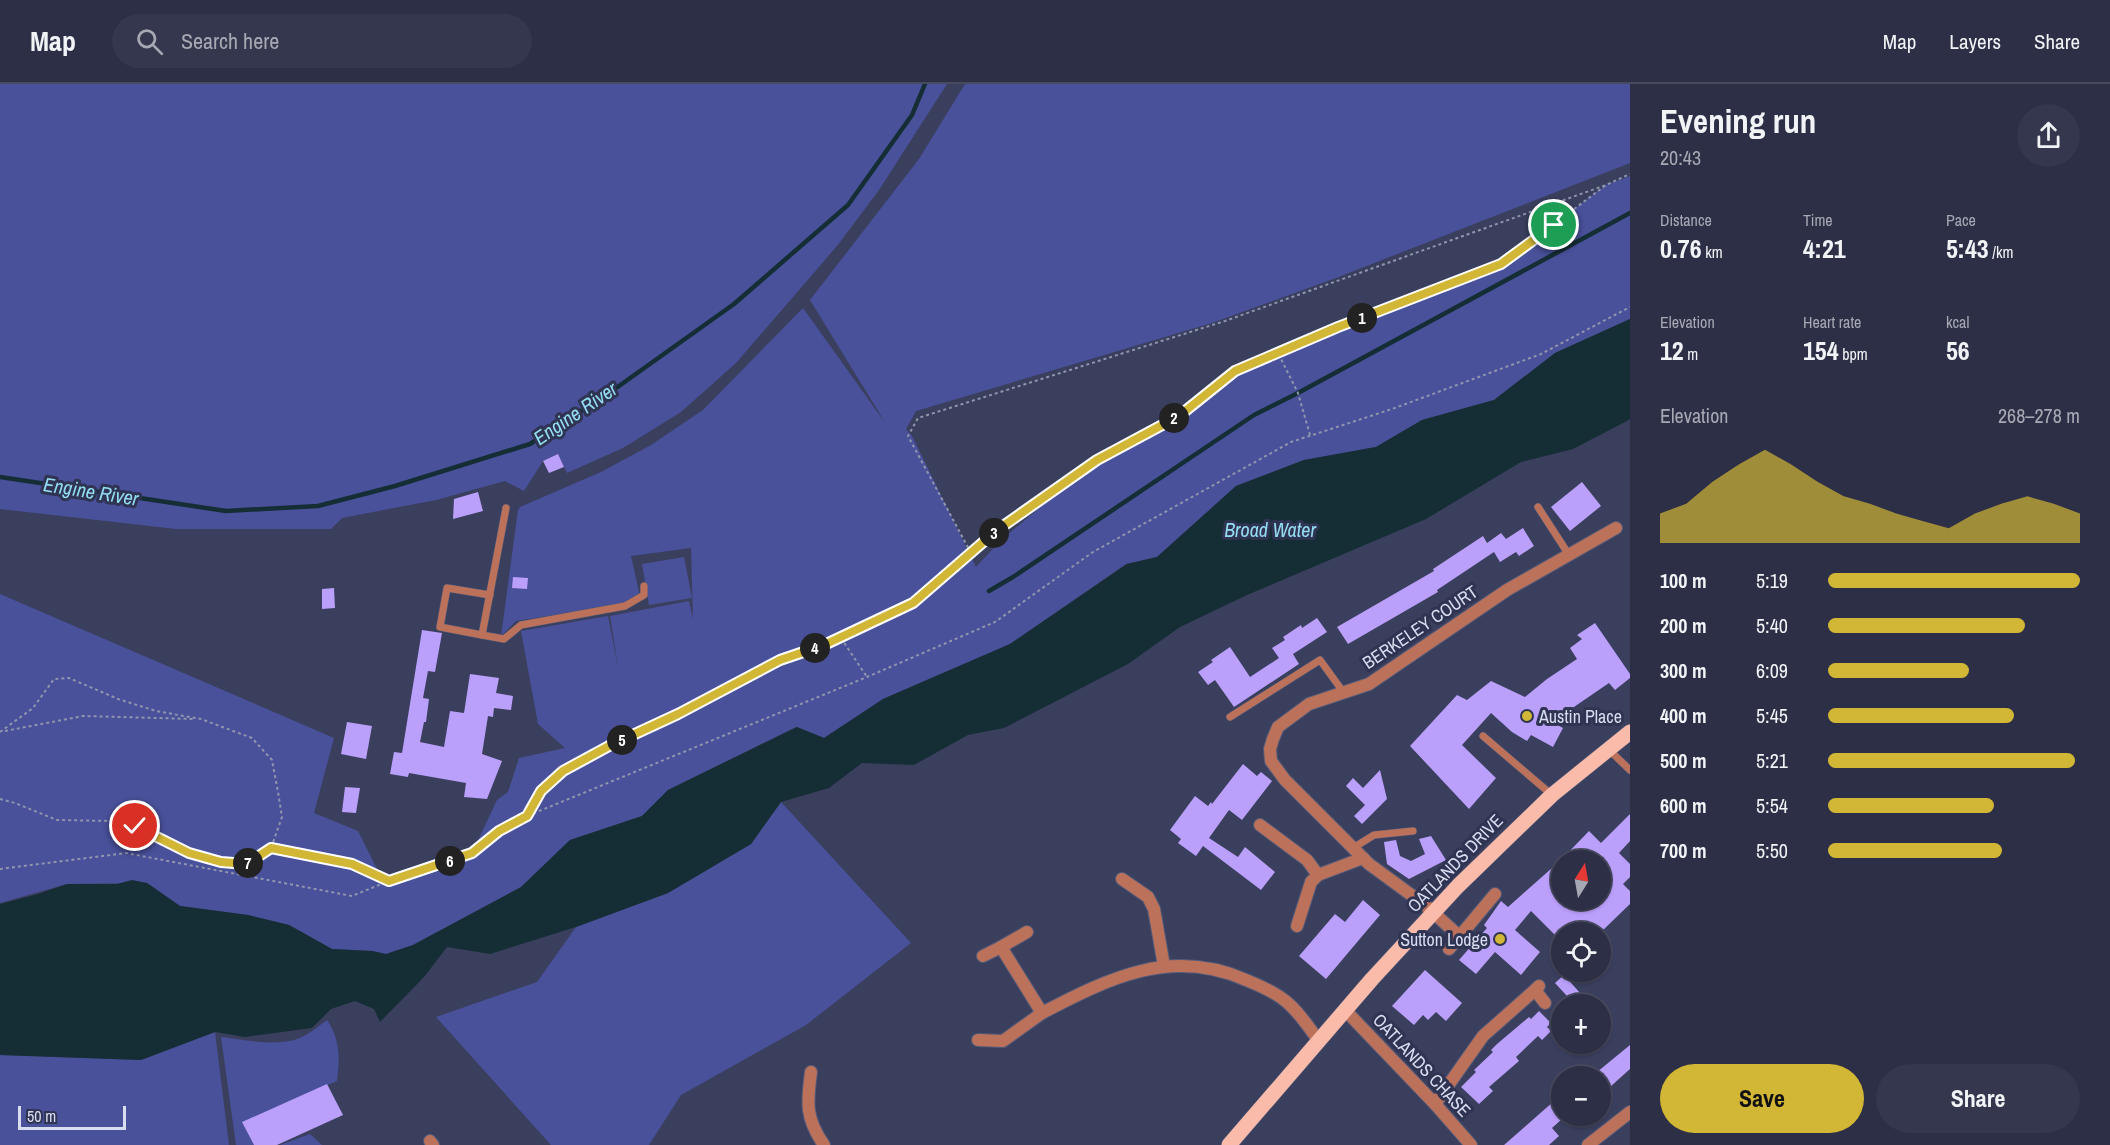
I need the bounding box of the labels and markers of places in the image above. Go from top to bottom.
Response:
pin [1528,199,1579,250]
pin: 1 [1347,303,1377,333]
pin: 2 [1159,403,1189,433]
pin: 3 [979,518,1009,548]
pin: 4 [800,633,830,663]
place label: Austin Place [1538,704,1622,729]
marker: Austin Place [1520,709,1534,723]
pin: 5 [607,725,637,755]
pin [109,800,160,851]
pin: 6 [435,846,465,876]
pin: 7 [233,848,263,878]
place label: Sutton Lodge [1400,927,1488,952]
marker: Sutton Lodge [1493,932,1507,946]

